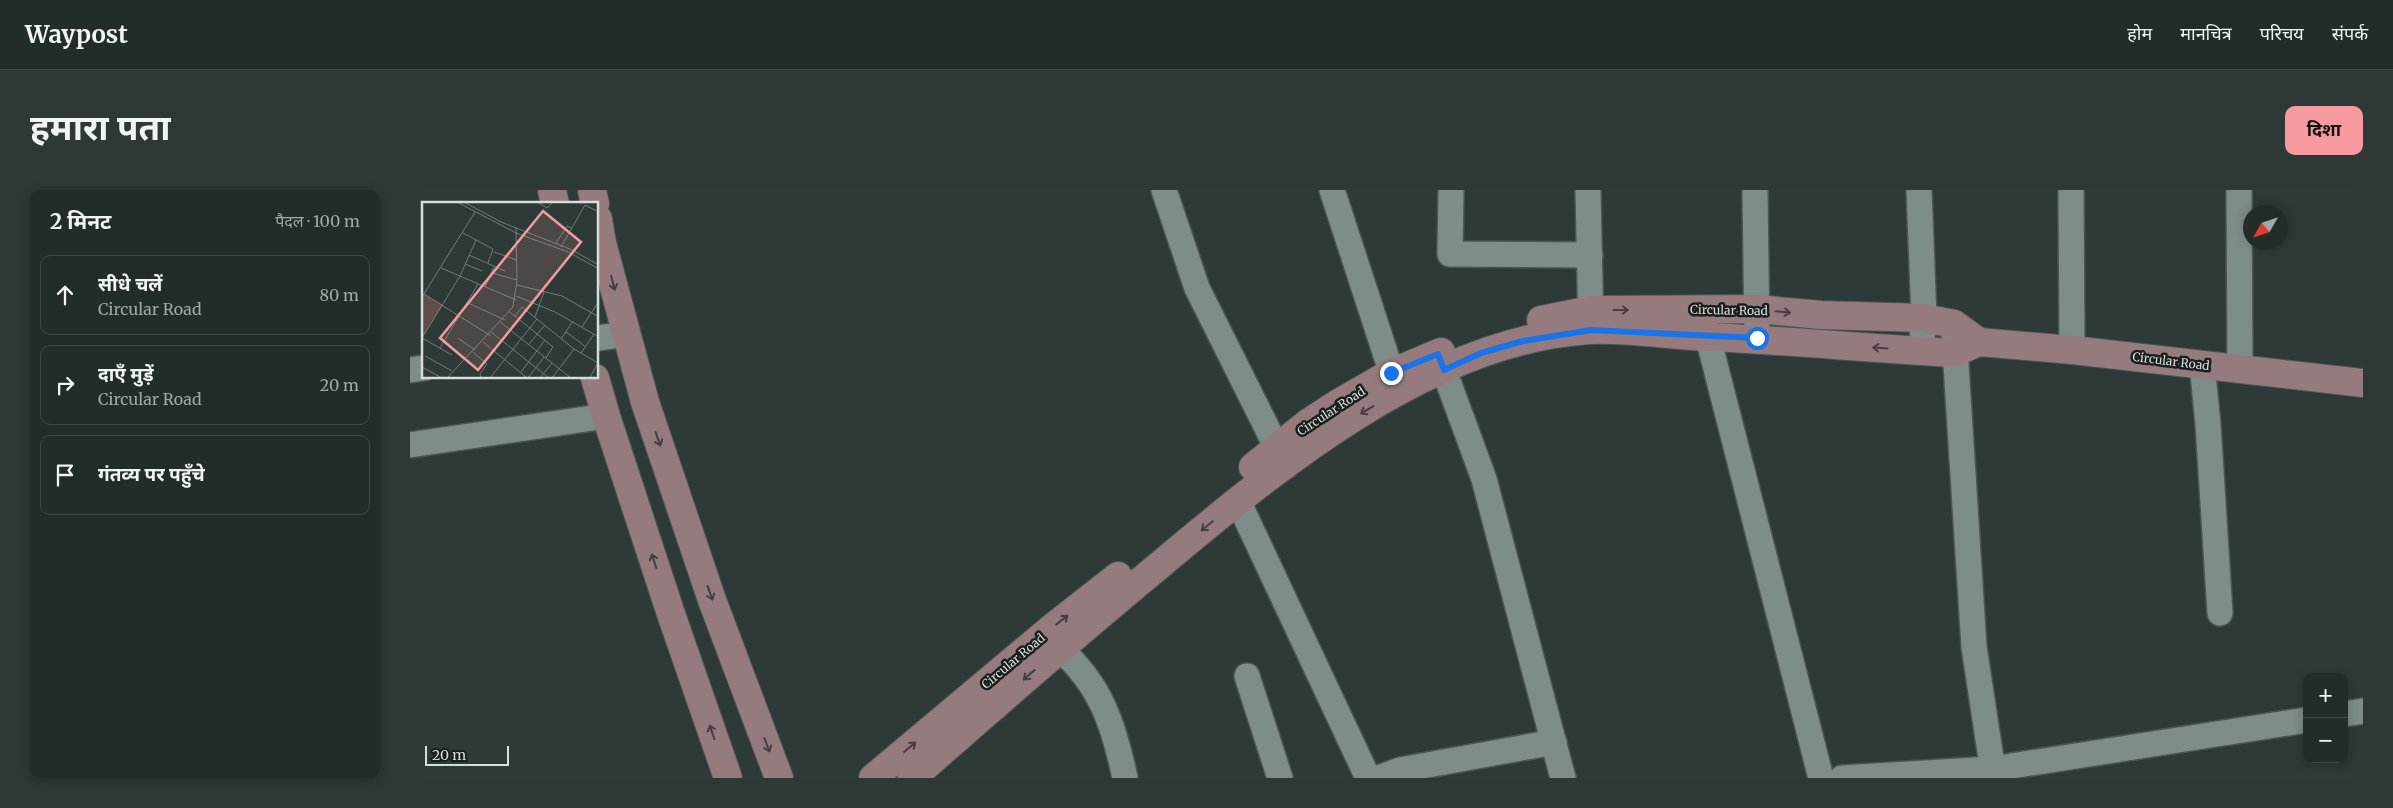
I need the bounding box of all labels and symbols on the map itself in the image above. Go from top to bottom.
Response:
inset map [422,202,599,379]
north arrow [2243,205,2288,250]
one-way arrow [608,275,618,291]
street label: Circular Road [1690,302,1768,318]
one-way arrow [1612,305,1629,315]
one-way arrow [1775,307,1791,316]
route start [1746,327,1769,350]
one-way arrow [1873,343,1889,353]
street label: Circular Road [2132,349,2210,373]
route end [1380,362,1403,385]
street label: Circular Road [1294,384,1368,438]
one-way arrow [1361,406,1375,416]
one-way arrow [653,431,663,447]
one-way arrow [1201,520,1214,531]
one-way arrow [649,554,658,570]
one-way arrow [706,585,715,601]
one-way arrow [1055,615,1068,626]
street label: Circular Road [978,630,1048,692]
one-way arrow [1023,670,1036,681]
one-way arrow [707,725,716,740]
one-way arrow [763,737,772,753]
one-way arrow [904,741,917,752]
scale bar [425,743,509,766]

